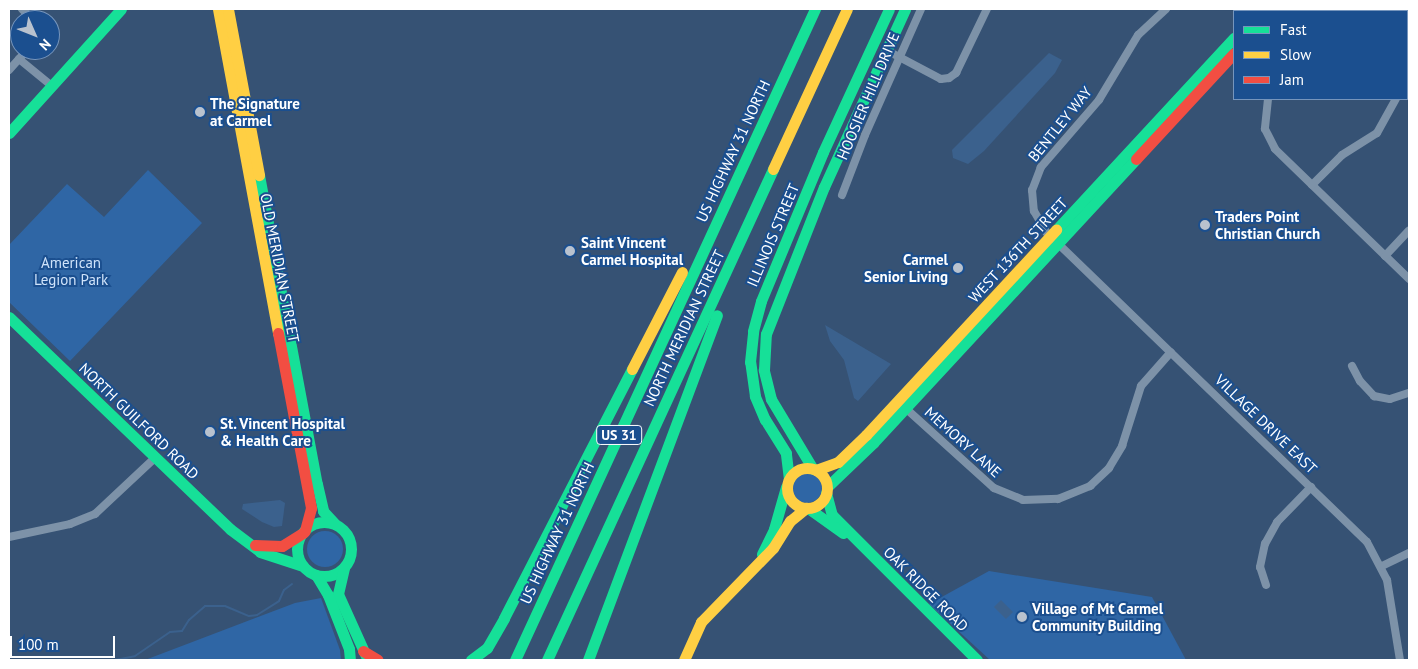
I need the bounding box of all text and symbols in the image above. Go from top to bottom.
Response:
north arrow [10,10,60,60]
legend [1233,10,1408,100]
text: Fast [1280,20,1307,39]
street label: HOOSIER HILL DRIVE [833,29,903,163]
text: N [35,35,55,54]
text: Slow [1280,45,1311,64]
text: Jam [1280,70,1304,89]
street label: US HIGHWAY 31 NORTH [692,77,774,225]
street label: BENTLEY WAY [1024,83,1096,165]
place label: The Signature at Carmel [210,94,300,129]
marker: The Signature at Carmel [194,106,206,118]
street label: ILLINOIS STREET [743,181,803,289]
street label: OLD MERIDIAN STREET [257,192,303,344]
street label: WEST 136TH STREET [965,194,1071,306]
place label: Traders Point Christian Church [1215,207,1320,242]
marker: Traders Point Christian Church [1199,219,1211,231]
place label: Saint Vincent Carmel Hospital [581,233,683,268]
marker: Saint Vincent Carmel Hospital [563,244,577,258]
street label: NORTH MERIDIAN STREET [640,247,728,409]
place label: Carmel Senior Living [864,250,948,285]
park label: American Legion Park [34,253,108,288]
marker: Carmel Senior Living [952,262,964,274]
street label: NORTH GUILFORD ROAD [75,359,203,483]
street label: VILLAGE DRIVE EAST [1211,371,1321,477]
street label: MEMORY LANE [921,403,1005,481]
place label: St. Vincent Hospital & Health Care [220,414,346,449]
road number: US 31 [595,424,643,446]
marker: St. Vincent Hospital & Health Care [204,426,216,438]
street label: US HIGHWAY 31 NORTH [516,459,598,607]
street label: OAK RIDGE ROAD [880,543,972,635]
place label: Village of Mt Carmel Community Building [1032,599,1163,634]
marker: Village of Mt Carmel Community Building [1016,611,1028,623]
scale bar [12,626,118,658]
text: 100 m [18,635,59,654]

